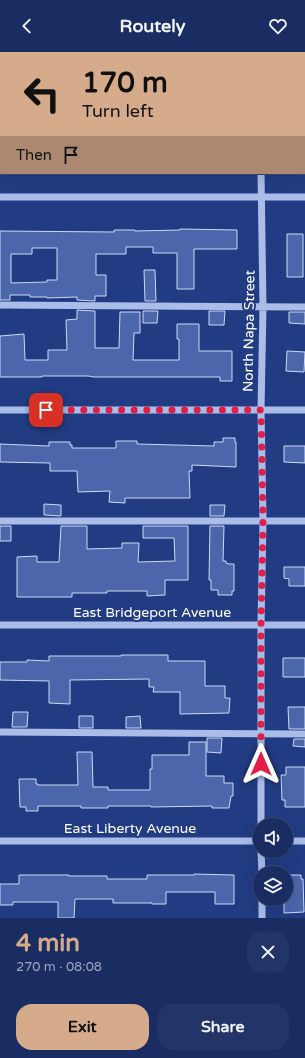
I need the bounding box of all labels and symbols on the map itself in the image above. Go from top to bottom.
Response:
street label: North Napa Street [239,269,259,392]
pin [29,393,63,427]
street label: East Bridgeport Avenue [73,604,231,621]
position arrow [240,743,282,785]
street label: East Liberty Avenue [64,820,196,837]

